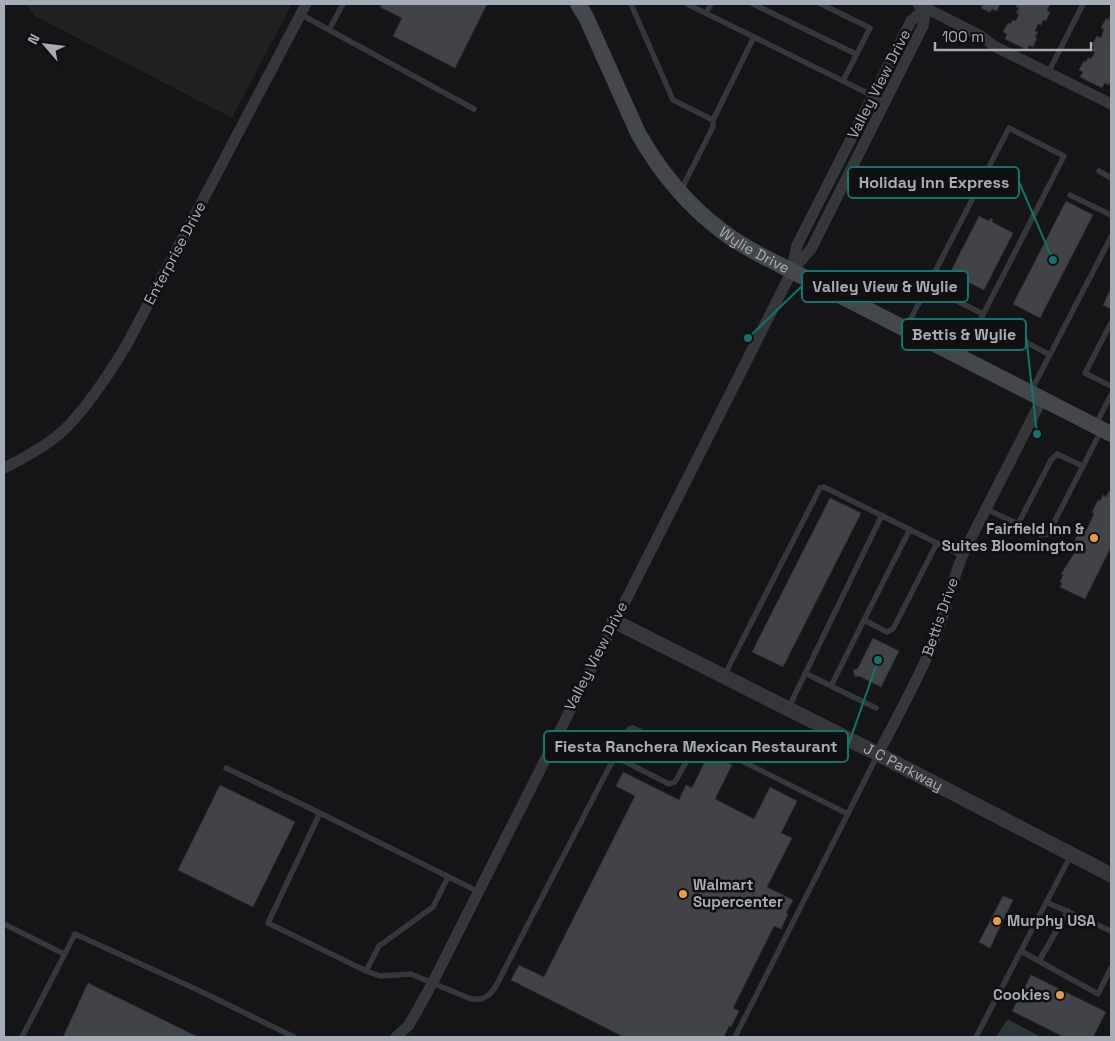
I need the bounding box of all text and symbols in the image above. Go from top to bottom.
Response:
north arrow [20,20,70,70]
scale bar [935,20,1091,52]
street label: Valley View Drive [843,26,914,142]
text: 100 m [942,27,984,46]
text: N [23,31,44,47]
callout: Holiday Inn Express [848,167,1019,198]
text: Holiday Inn Express [859,172,1009,193]
street label: Enterprise Drive [139,198,210,308]
street label: Wylie Drive [715,222,793,277]
callout: Valley View & Wylie [802,271,968,302]
text: Valley View & Wylie [812,276,958,297]
callout: Bettis & Wylie [902,319,1026,350]
text: Bettis & Wylie [912,324,1016,345]
place label: Fairfield Inn & Suites Bloomington [942,519,1084,555]
marker: Fairfield Inn & Suites Bloomington [1088,532,1100,544]
street label: Bettis Drive [917,575,962,659]
street label: Valley View Drive [560,598,631,714]
callout: Fiesta Ranchera Mexican Restaurant [544,731,848,762]
text: Fiesta Ranchera Mexican Restaurant [554,736,838,757]
street label: J C Parkway [860,738,946,795]
place label: Walmart Supercenter [693,875,783,911]
marker: Walmart Supercenter [677,888,689,900]
place label: Murphy USA [1007,911,1096,930]
marker: Murphy USA [991,915,1003,927]
place label: Cookies [993,985,1050,1004]
marker: Cookies [1054,989,1066,1001]

